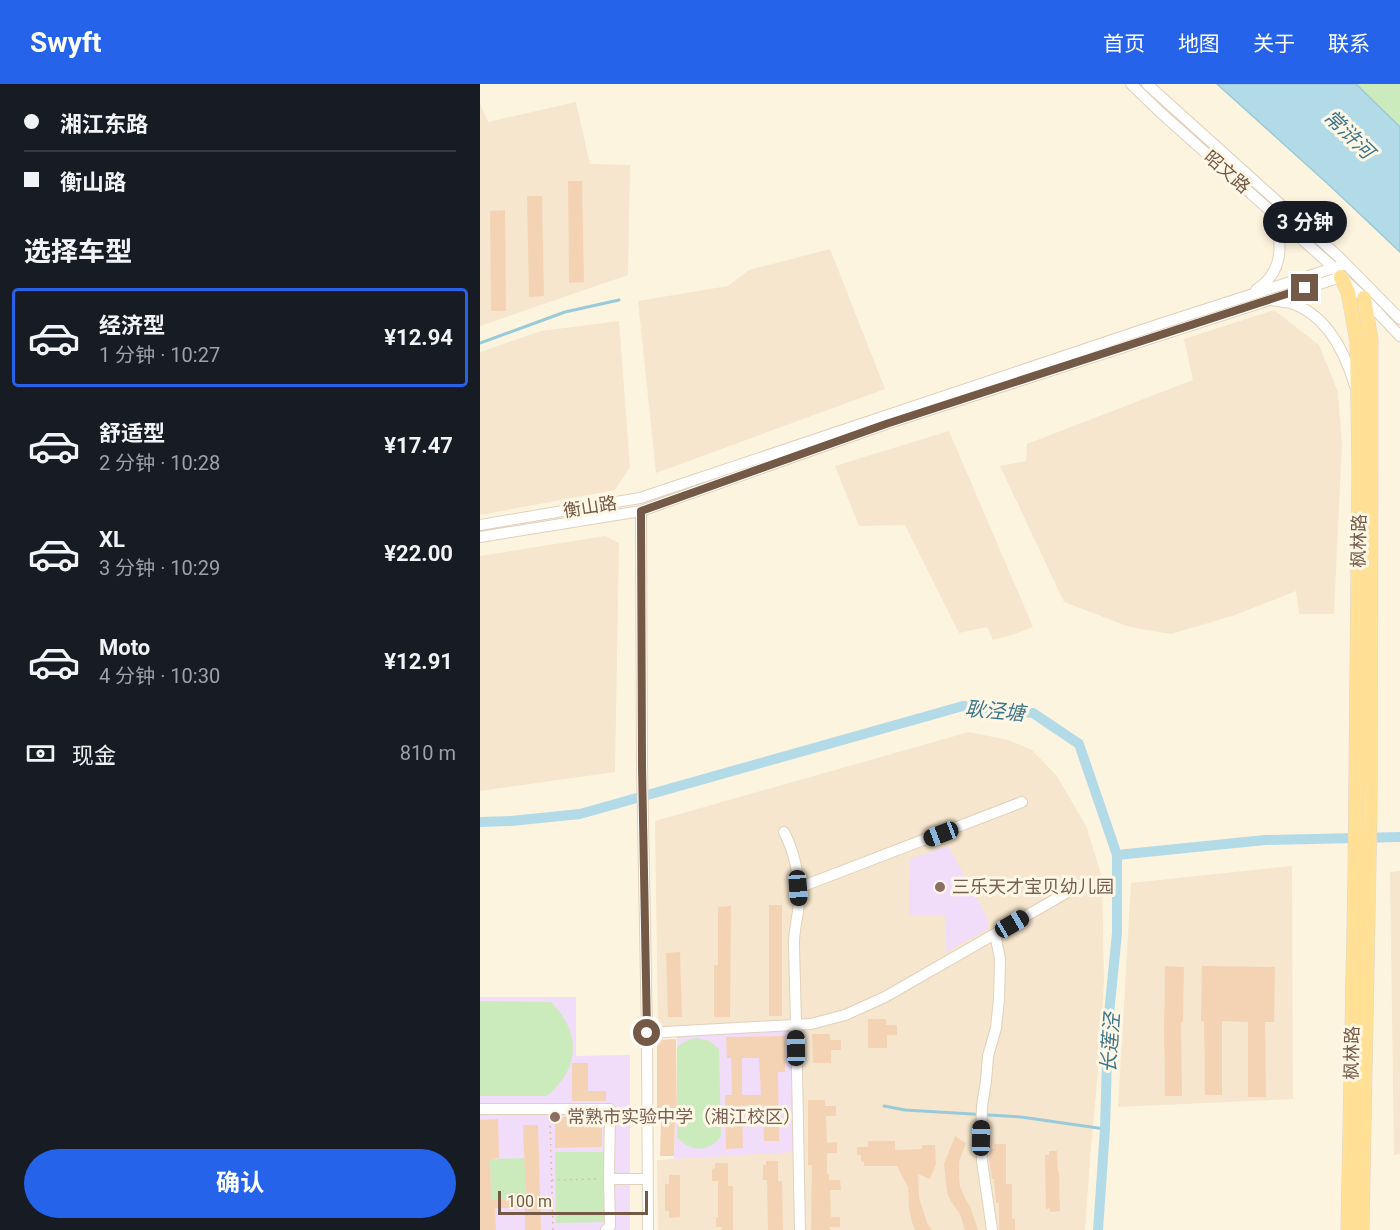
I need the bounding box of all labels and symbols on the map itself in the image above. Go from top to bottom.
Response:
water label: 常浒河 [1319,105,1382,166]
street label: 昭文路 [1200,146,1255,197]
callout: 3 分钟 [1263,201,1347,243]
route end [1291,274,1318,301]
street label: 衡山路 [562,492,618,521]
street label: 枫林路 [1348,514,1369,568]
water label: 耿泾塘 [964,696,1029,726]
car [921,819,961,849]
car [788,869,808,907]
place label: 三乐天才宝贝幼儿园 [952,876,1114,897]
marker: 三乐天才宝贝幼儿园 [933,880,947,894]
car [992,907,1032,941]
water label: 长莲泾 [1096,1010,1124,1074]
route start [633,1019,660,1046]
street label: 枫林路 [1341,1026,1362,1080]
car [787,1030,805,1066]
place label: 常熟市实验中学（湘江校区） [567,1106,801,1127]
marker: 常熟市实验中学（湘江校区） [548,1110,562,1124]
car [972,1120,990,1156]
scale bar [498,1188,648,1216]

